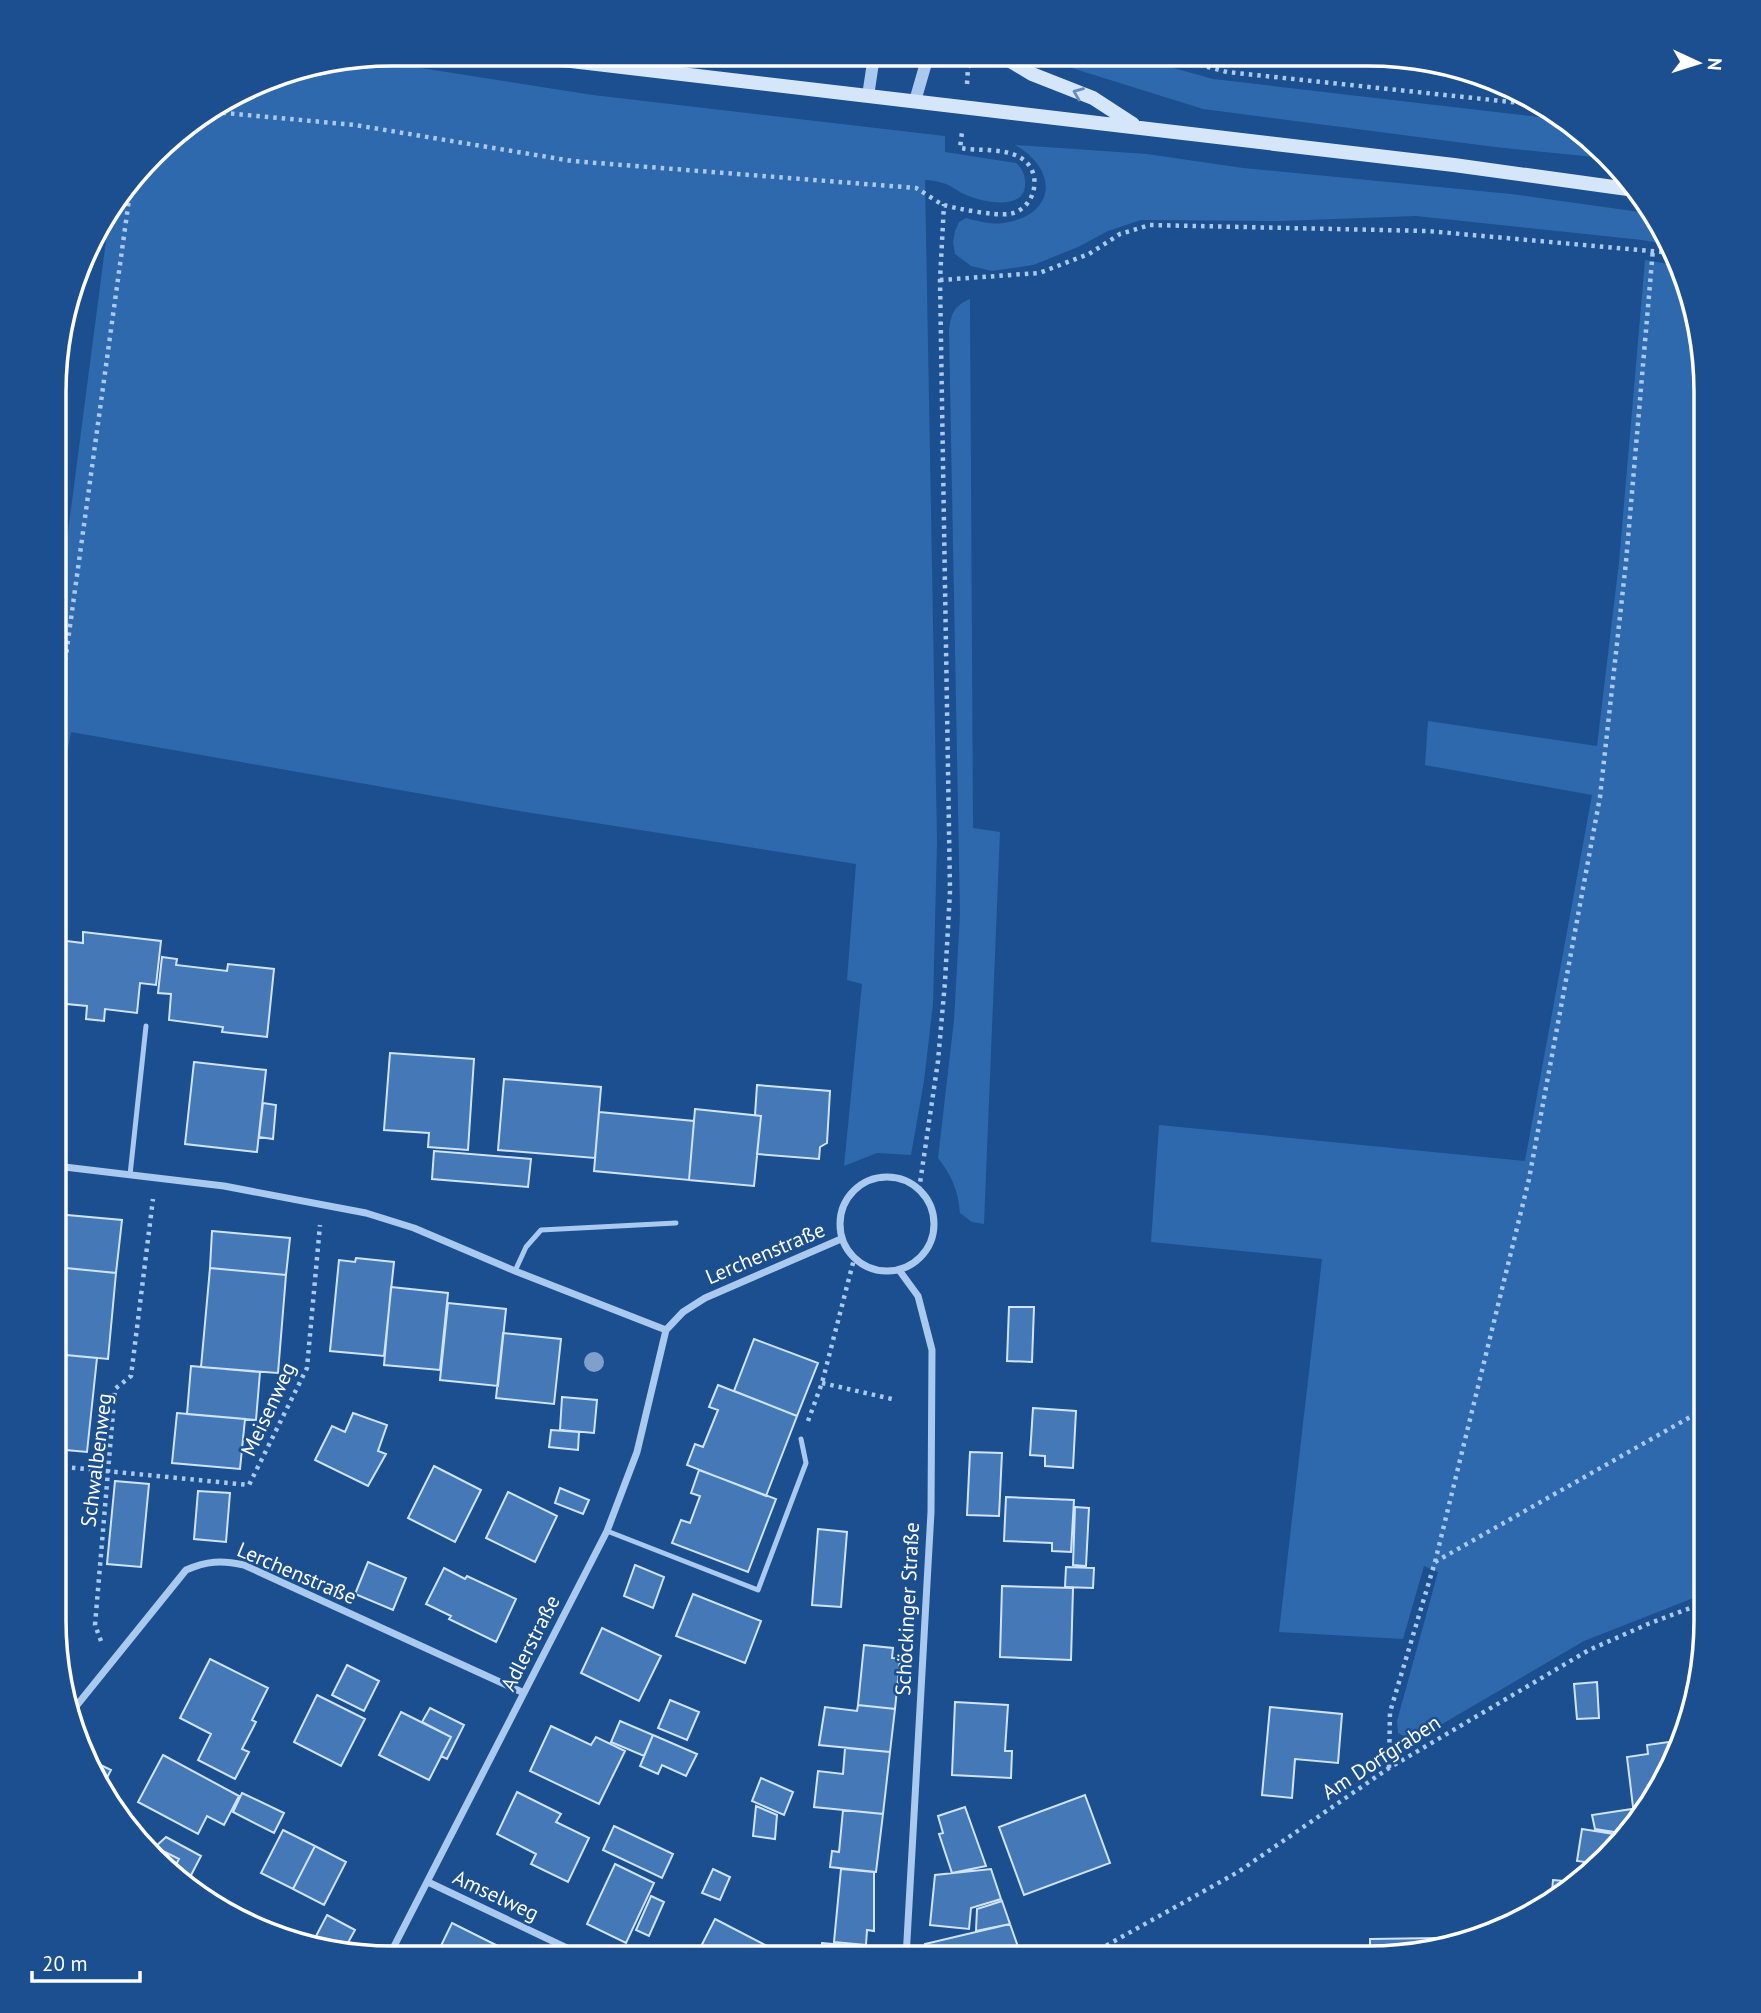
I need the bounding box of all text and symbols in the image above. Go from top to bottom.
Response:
north arrow [1663,28,1733,98]
text: N [1703,57,1727,71]
one-way arrow [1073,87,1085,101]
street label: Lerchenstraße [701,1216,829,1290]
street label: Meisenweg [234,1358,302,1460]
street label: Schwalbenweg [74,1392,118,1528]
street label: Schöckinger Straße [889,1522,925,1696]
street label: Lerchenstraße [233,1536,361,1610]
street label: Adlerstraße [494,1590,566,1696]
street label: Am Dorfgraben [1317,1709,1445,1805]
street label: Amselweg [449,1863,543,1927]
scale bar [32,1940,140,1984]
text: 20 m [42,1950,88,1977]

